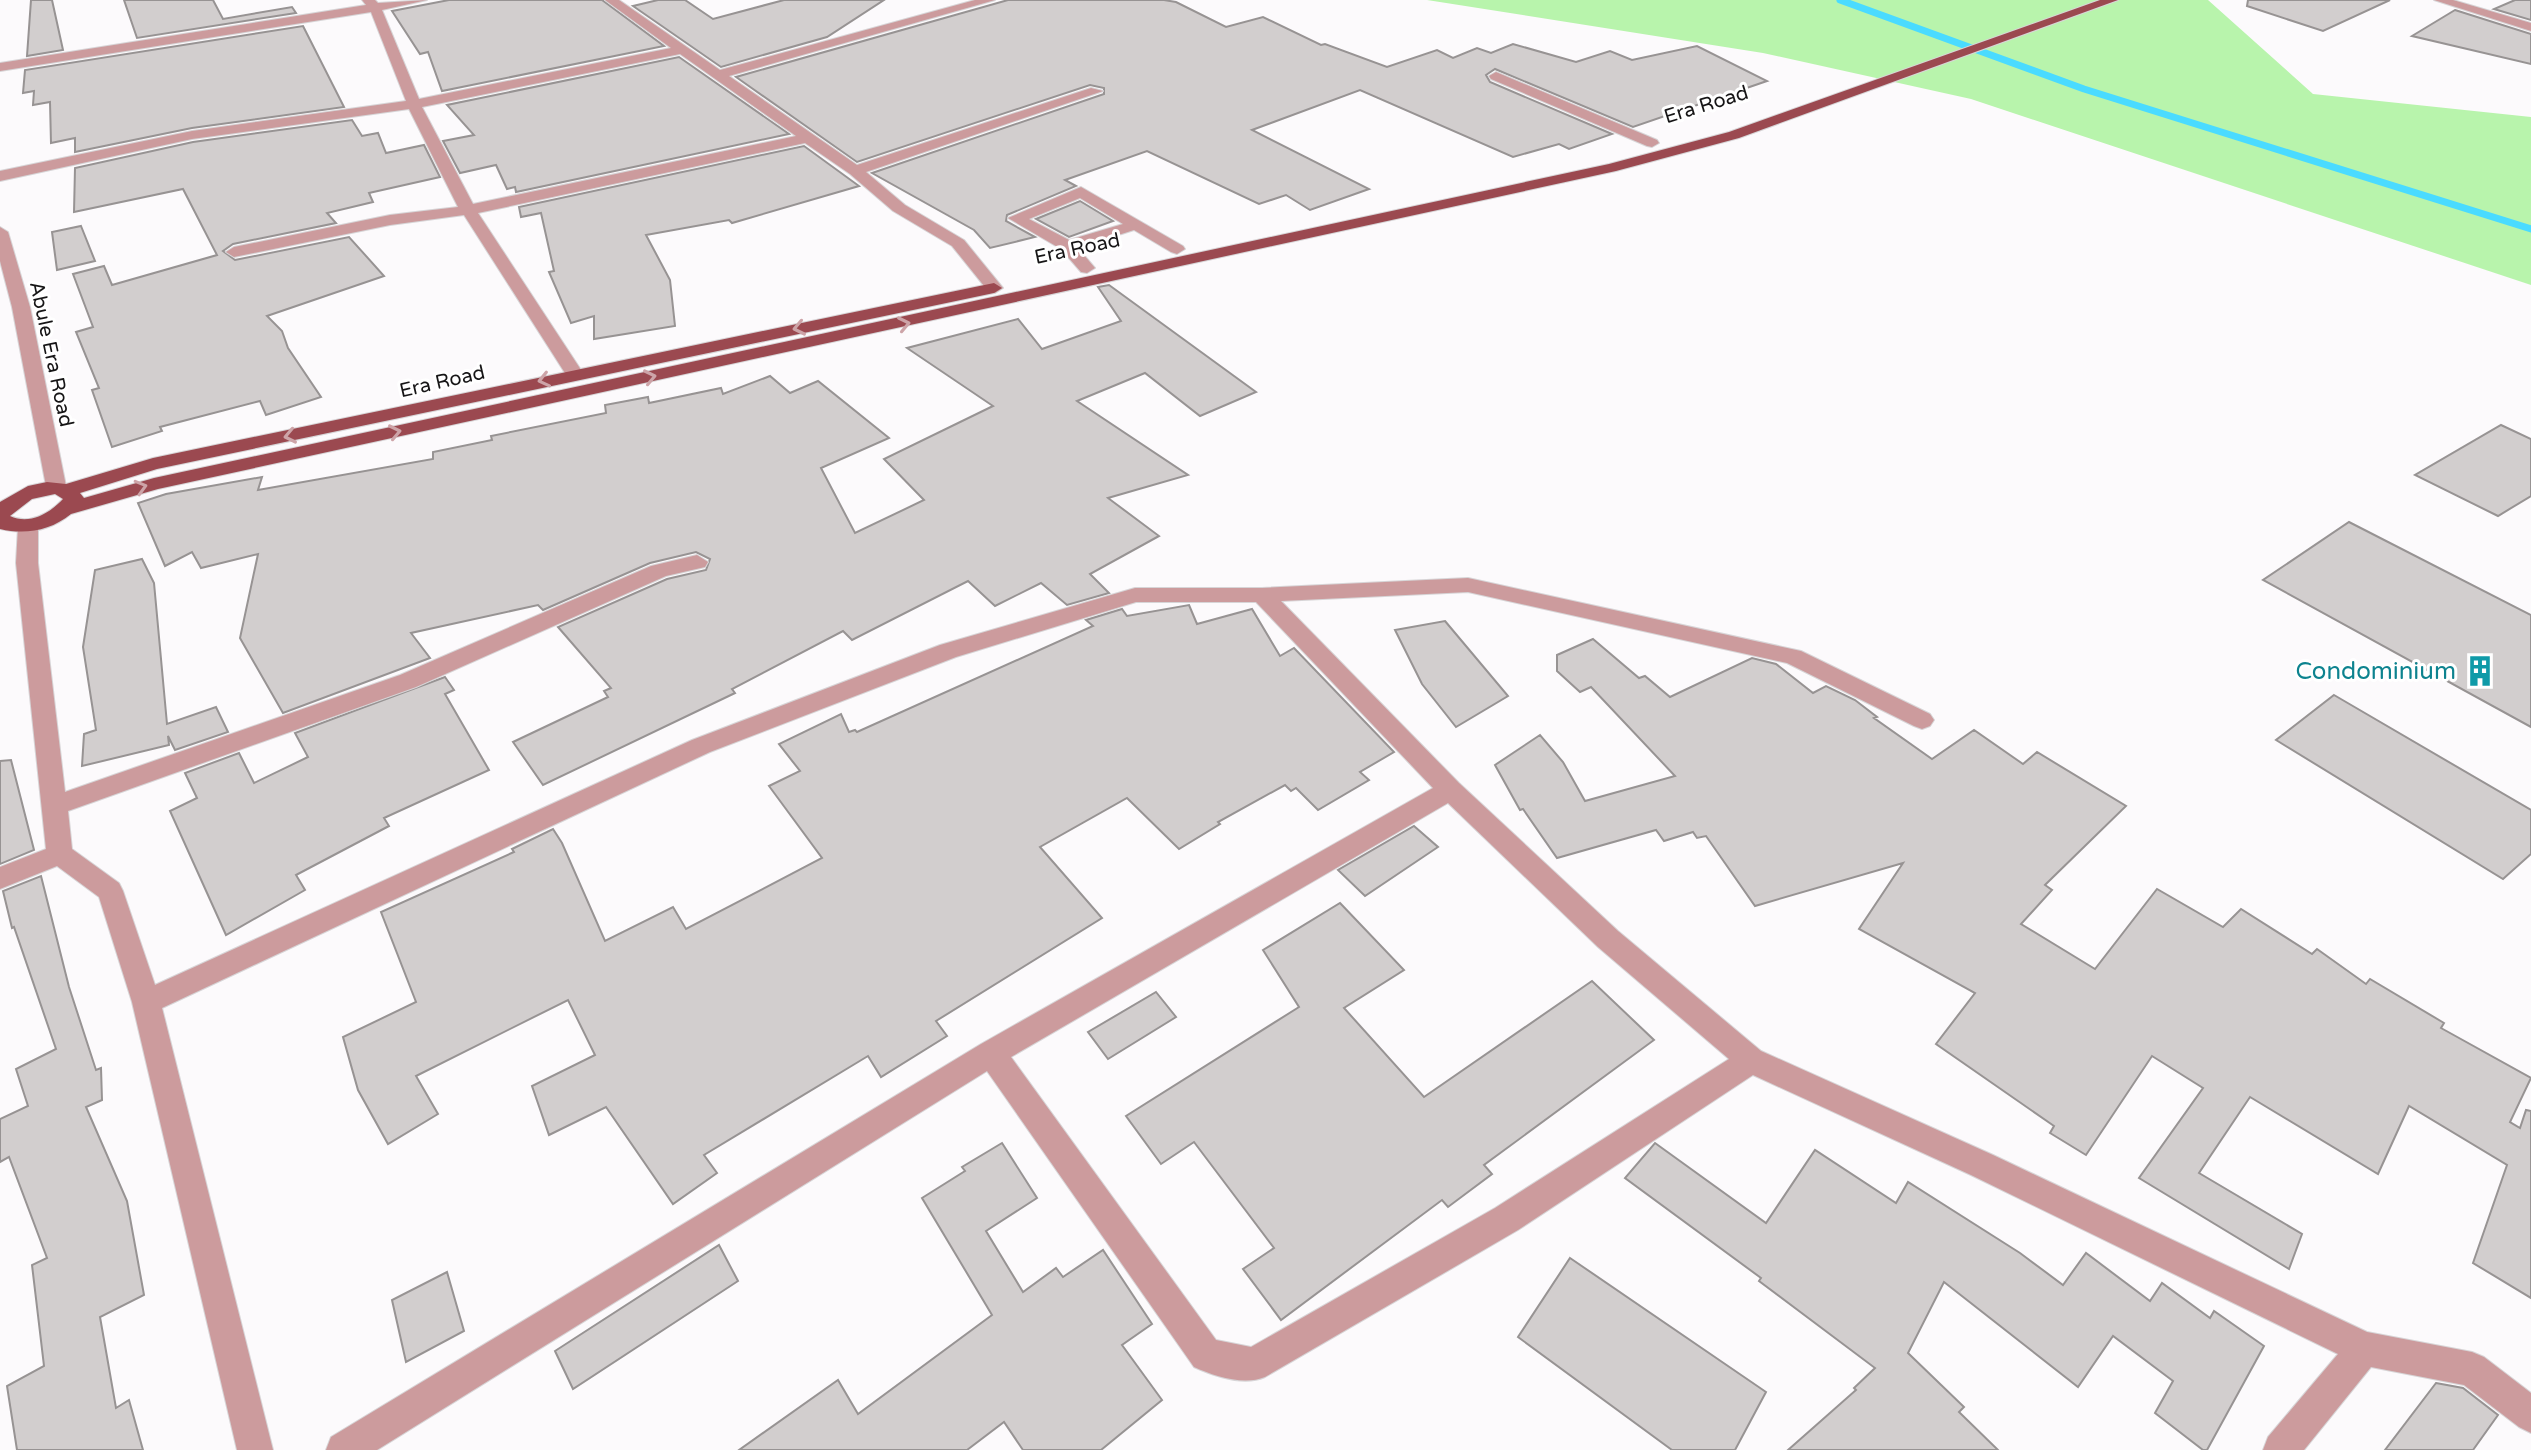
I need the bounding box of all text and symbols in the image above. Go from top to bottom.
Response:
street label: Era Road [1661,81,1751,129]
street label: Era Road [1032,228,1122,270]
street label: Abule Era Road [24,279,78,429]
one-way arrow [897,316,910,333]
one-way arrow [793,319,806,336]
street label: Era Road [397,360,487,403]
one-way arrow [642,369,656,386]
one-way arrow [538,371,552,388]
one-way arrow [388,424,402,441]
one-way arrow [284,426,297,443]
one-way arrow [134,480,148,497]
building icon: Condominium [2463,654,2497,688]
place label: Condominium [2296,657,2456,686]

